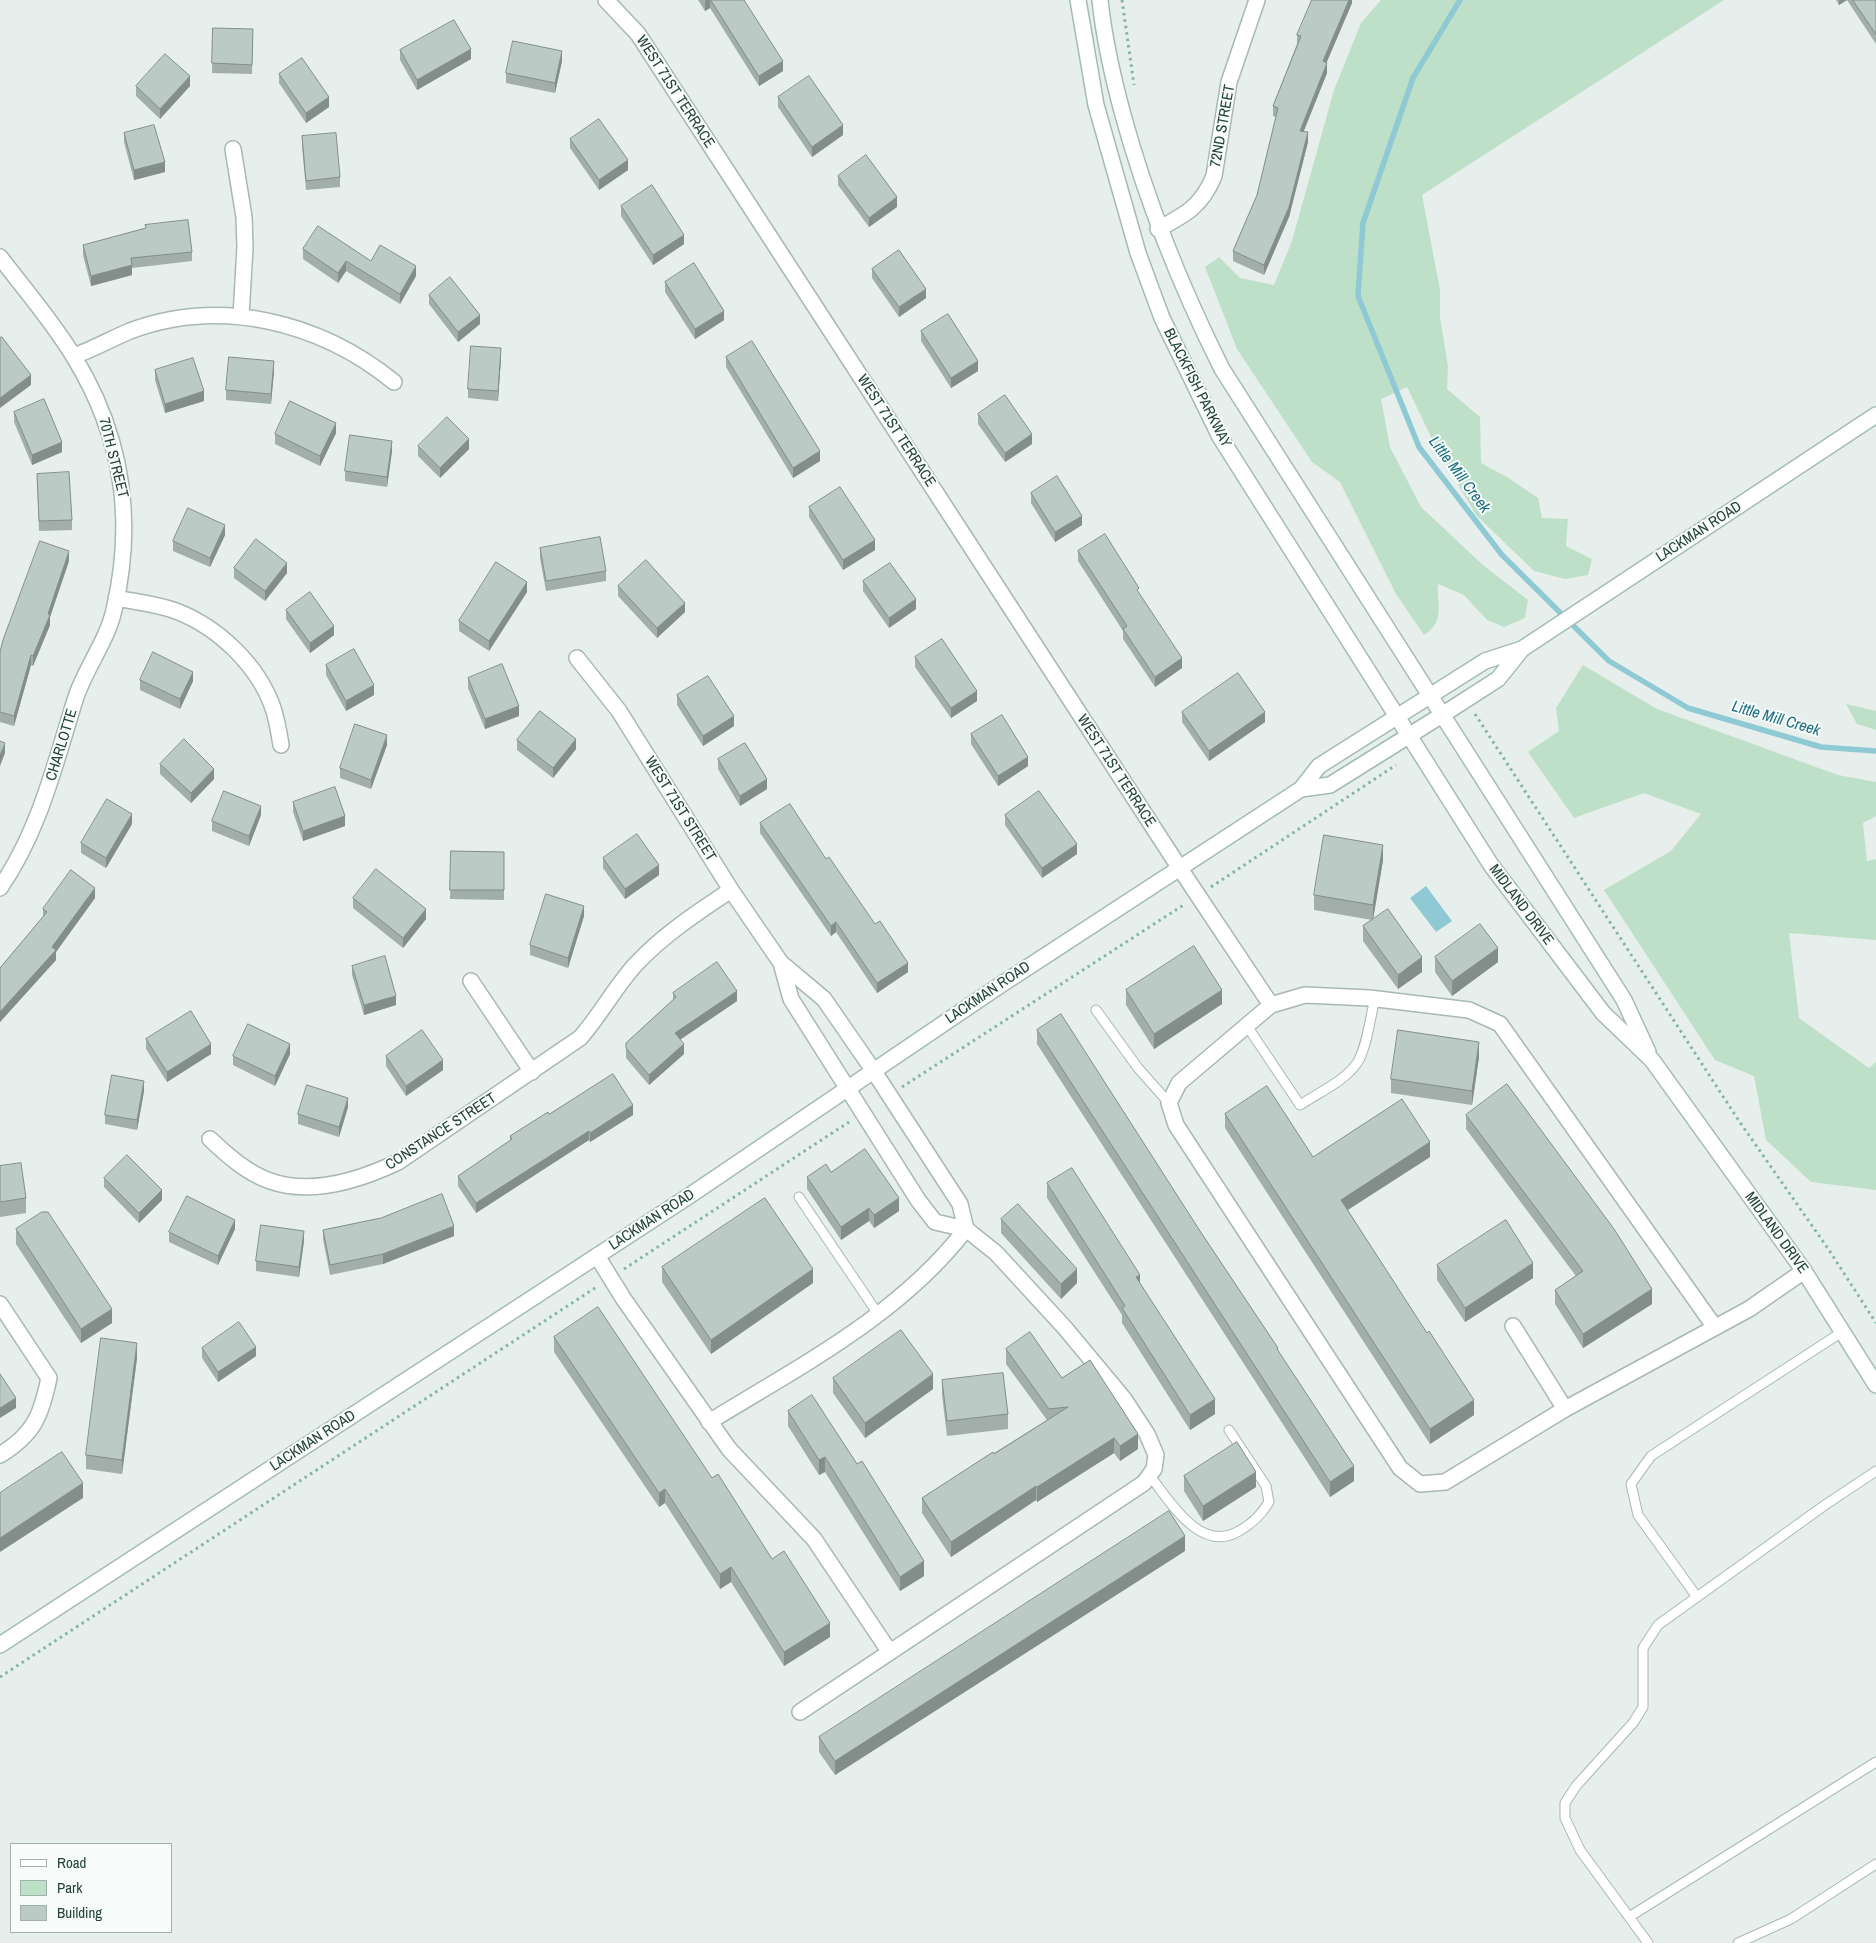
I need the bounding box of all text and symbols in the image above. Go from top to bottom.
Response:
street label: WEST 71ST TERRACE [632,32,718,152]
street label: 72ND STREET [1207,83,1239,169]
street label: BLACKFISH PARKWAY [1159,326,1235,450]
street label: WEST 71ST TERRACE [853,371,939,491]
street label: 70TH STREET [94,416,132,500]
water label: Little Mill Creek [1424,433,1494,517]
street label: LACKMAN ROAD [1653,498,1745,566]
water label: Little Mill Creek [1730,697,1822,741]
street label: CHARLOTTE [43,707,81,783]
street label: WEST 71ST TERRACE [1073,711,1159,831]
street label: WEST 71ST STREET [640,753,720,865]
street label: MIDLAND DRIVE [1485,861,1557,949]
street label: LACKMAN ROAD [942,958,1034,1028]
street label: CONSTANCE STREET [382,1090,500,1174]
street label: LACKMAN ROAD [606,1186,698,1254]
street label: MIDLAND DRIVE [1740,1189,1812,1277]
street label: LACKMAN ROAD [267,1407,359,1475]
legend [10,1843,172,1933]
text: Road [57,1852,86,1873]
text: Park [57,1877,82,1898]
text: Building [57,1902,102,1923]

